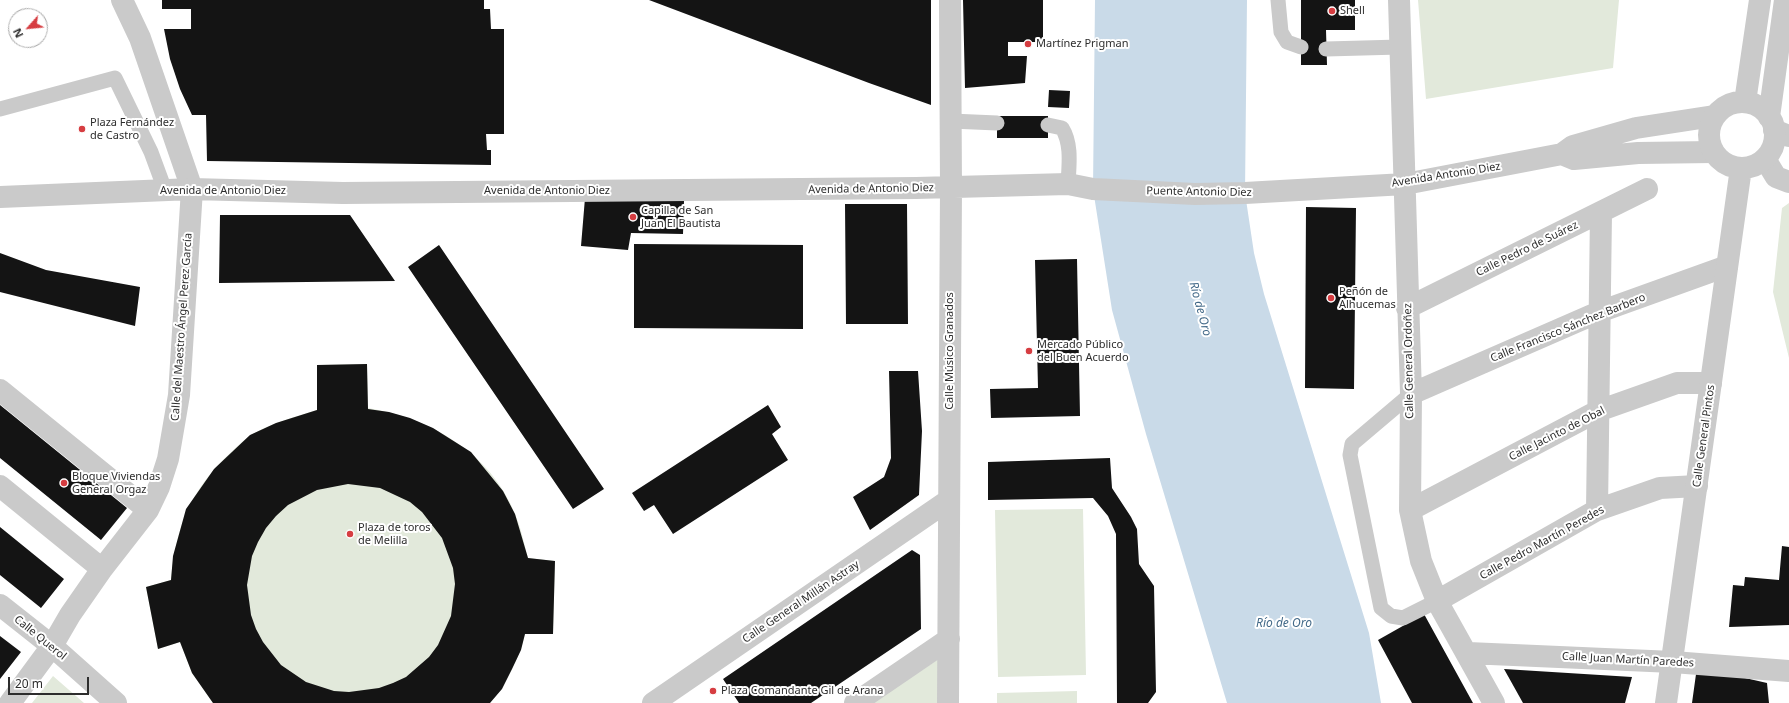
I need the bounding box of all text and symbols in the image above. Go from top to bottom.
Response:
place label: Shell [1340,4,1365,18]
marker: Shell [1327,6,1337,16]
north arrow [8,8,48,48]
text: N [9,26,26,41]
place label: Martínez Prigman [1036,37,1128,51]
marker: Martínez Prigman [1023,39,1033,49]
place label: Plaza Fernández de Castro [90,116,174,142]
marker: Plaza Fernández de Castro [77,124,87,134]
street label: Avenida Antonio Diez [1391,160,1501,190]
street label: Avenida de Antonio Diez [808,181,934,197]
street label: Avenida de Antonio Diez [160,184,286,198]
street label: Avenida de Antonio Diez [484,184,610,198]
street label: Puente Antonio Diez [1146,184,1252,200]
place label: Capilla de San Juan El Bautista [641,204,721,230]
marker: Capilla de San Juan El Bautista [628,212,638,222]
street label: Calle Pedro de Suárez [1474,219,1580,279]
street label: Calle del Maestro Ángel Perez García [169,232,195,422]
water label: Río de Oro [1186,280,1214,338]
place label: Peñón de Alhucemas [1339,285,1396,311]
street label: Calle Francisco Sánchez Barbero [1489,291,1647,365]
street label: Calle Músico Granados [943,292,957,410]
marker: Peñón de Alhucemas [1326,293,1336,303]
street label: Calle General Ordoñez [1401,303,1417,419]
place label: Mercado Público del Buen Acuerdo [1037,338,1129,364]
marker: Mercado Público del Buen Acuerdo [1024,346,1034,356]
street label: Calle General Pintos [1690,384,1718,488]
street label: Calle Jacinto de Obal [1507,404,1607,464]
place label: Bloque Viviendas General Orgaz [72,470,160,496]
marker: Bloque Viviendas General Orgaz [59,478,69,488]
street label: Calle Pedro Martín Peredes [1478,503,1606,583]
place label: Plaza de toros de Melilla [358,521,431,547]
marker: Plaza de toros de Melilla [345,529,355,539]
street label: Calle General Millán Astray [740,558,862,646]
street label: Calle Querol [11,613,69,663]
water label: Río de Oro [1256,617,1312,631]
street label: Calle Juan Martín Paredes [1562,650,1694,670]
scale bar [10,669,91,695]
text: 20 m [15,675,43,692]
place label: Plaza Comandante Gil de Arana [721,684,883,698]
marker: Plaza Comandante Gil de Arana [708,686,718,696]

